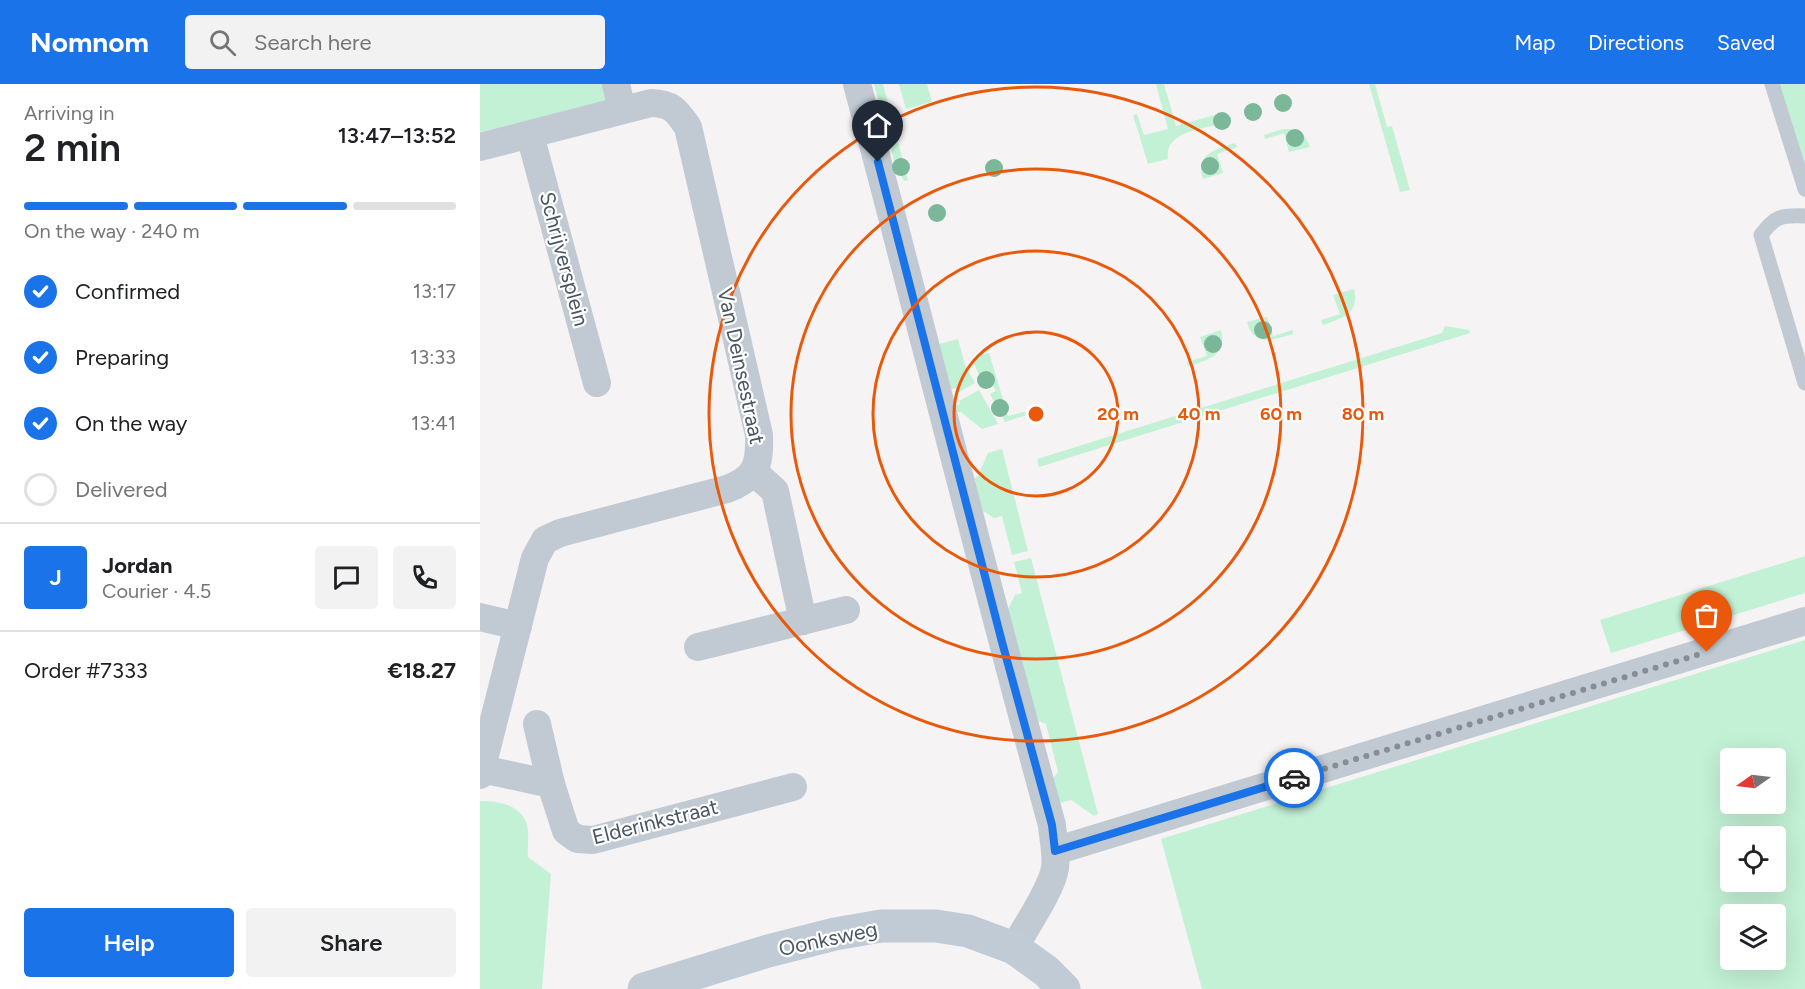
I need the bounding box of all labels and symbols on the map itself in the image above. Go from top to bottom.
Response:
pin [852,100,903,162]
street label: Schrijversplein [535,189,594,329]
street label: Van Deinsestraat [713,285,770,446]
text: 20 m [1097,403,1139,425]
text: 40 m [1177,403,1221,425]
text: 60 m [1260,403,1302,425]
text: 80 m [1342,403,1384,425]
centre of rings [1026,404,1046,424]
pin [1681,590,1732,652]
courier [1264,748,1324,808]
north arrow [1720,748,1786,814]
street label: Elderinkstraat [589,794,720,849]
street label: Oonksweg [776,916,879,961]

